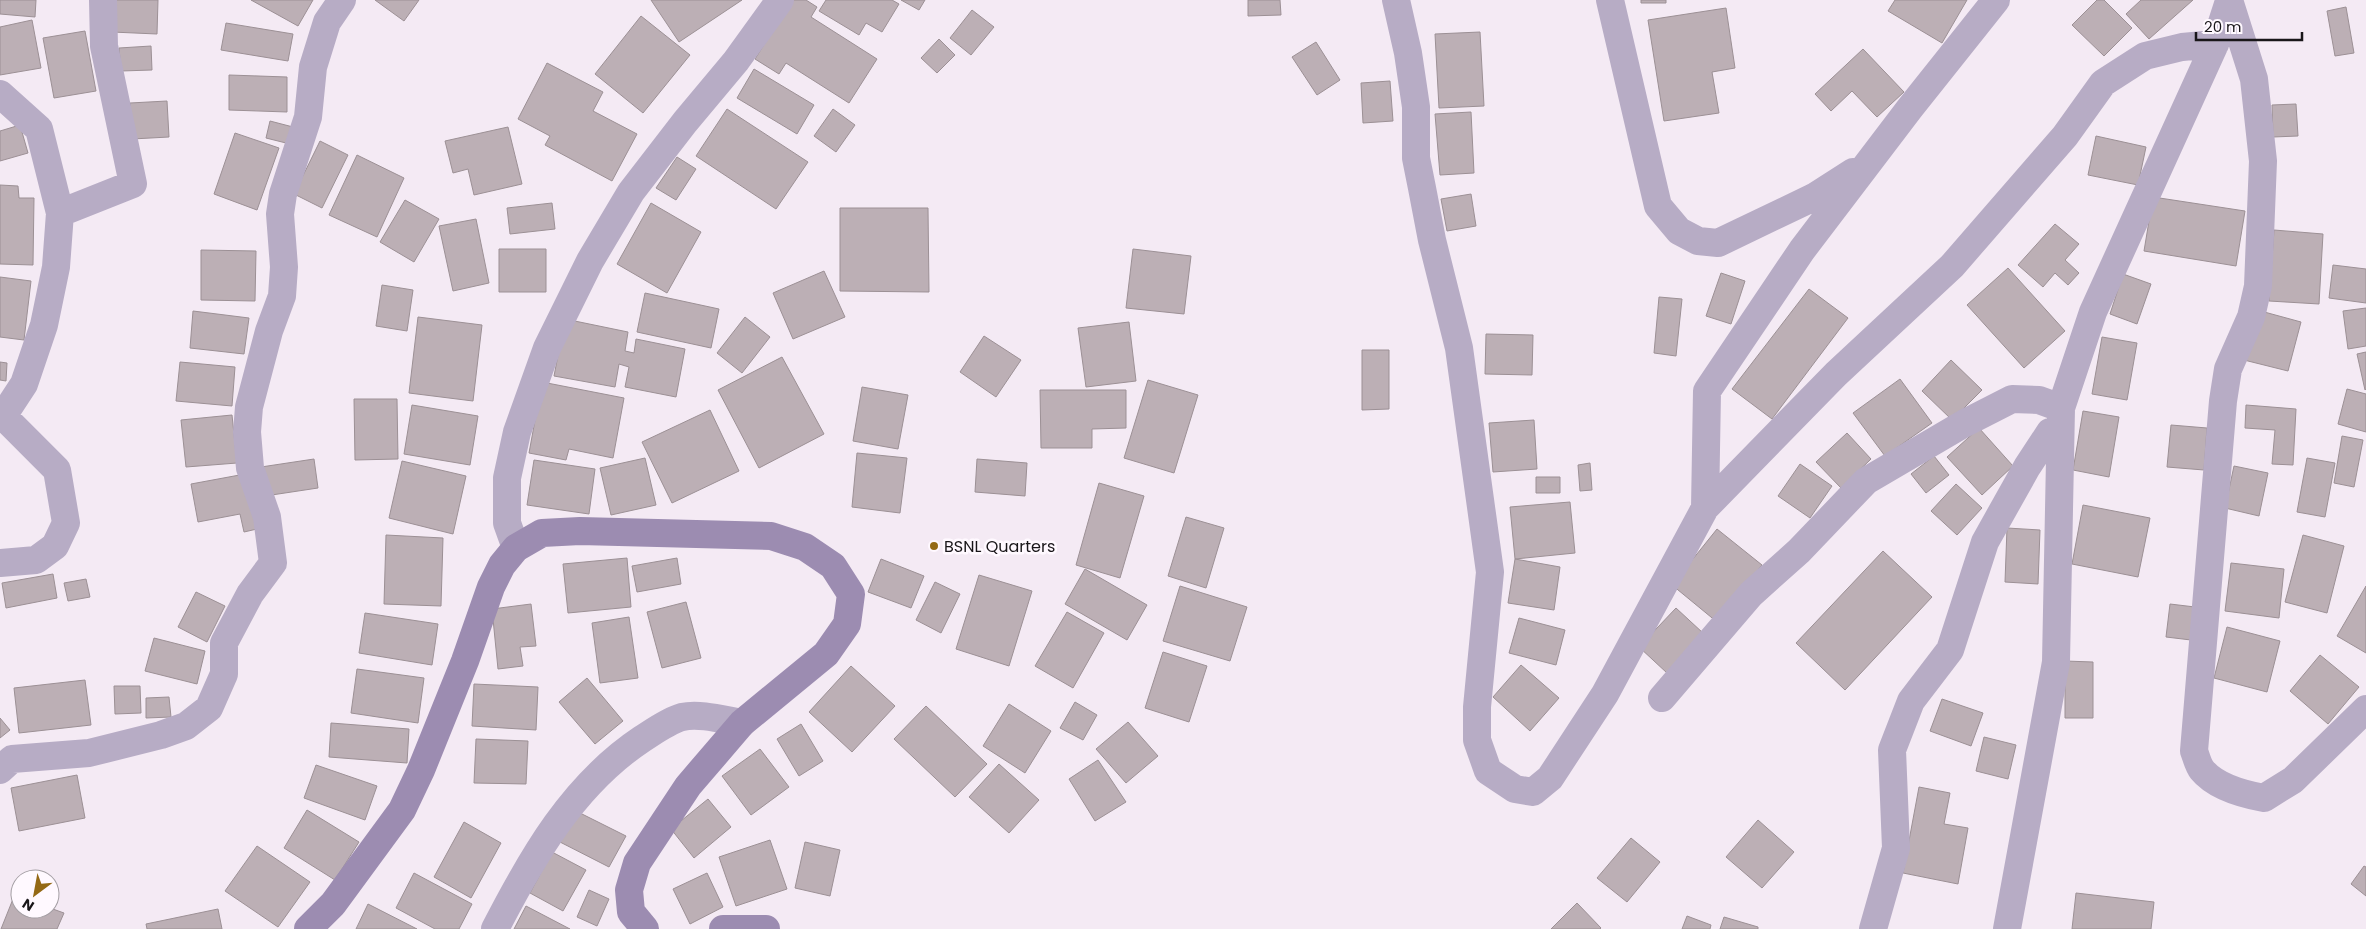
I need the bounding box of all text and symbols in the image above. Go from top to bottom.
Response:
scale bar [2196,10,2302,42]
text: 20 m [2204,16,2242,37]
place label: BSNL Quarters [944,535,1055,558]
marker: BSNL Quarters [928,540,940,552]
north arrow [10,869,60,919]
text: N [18,894,38,916]

